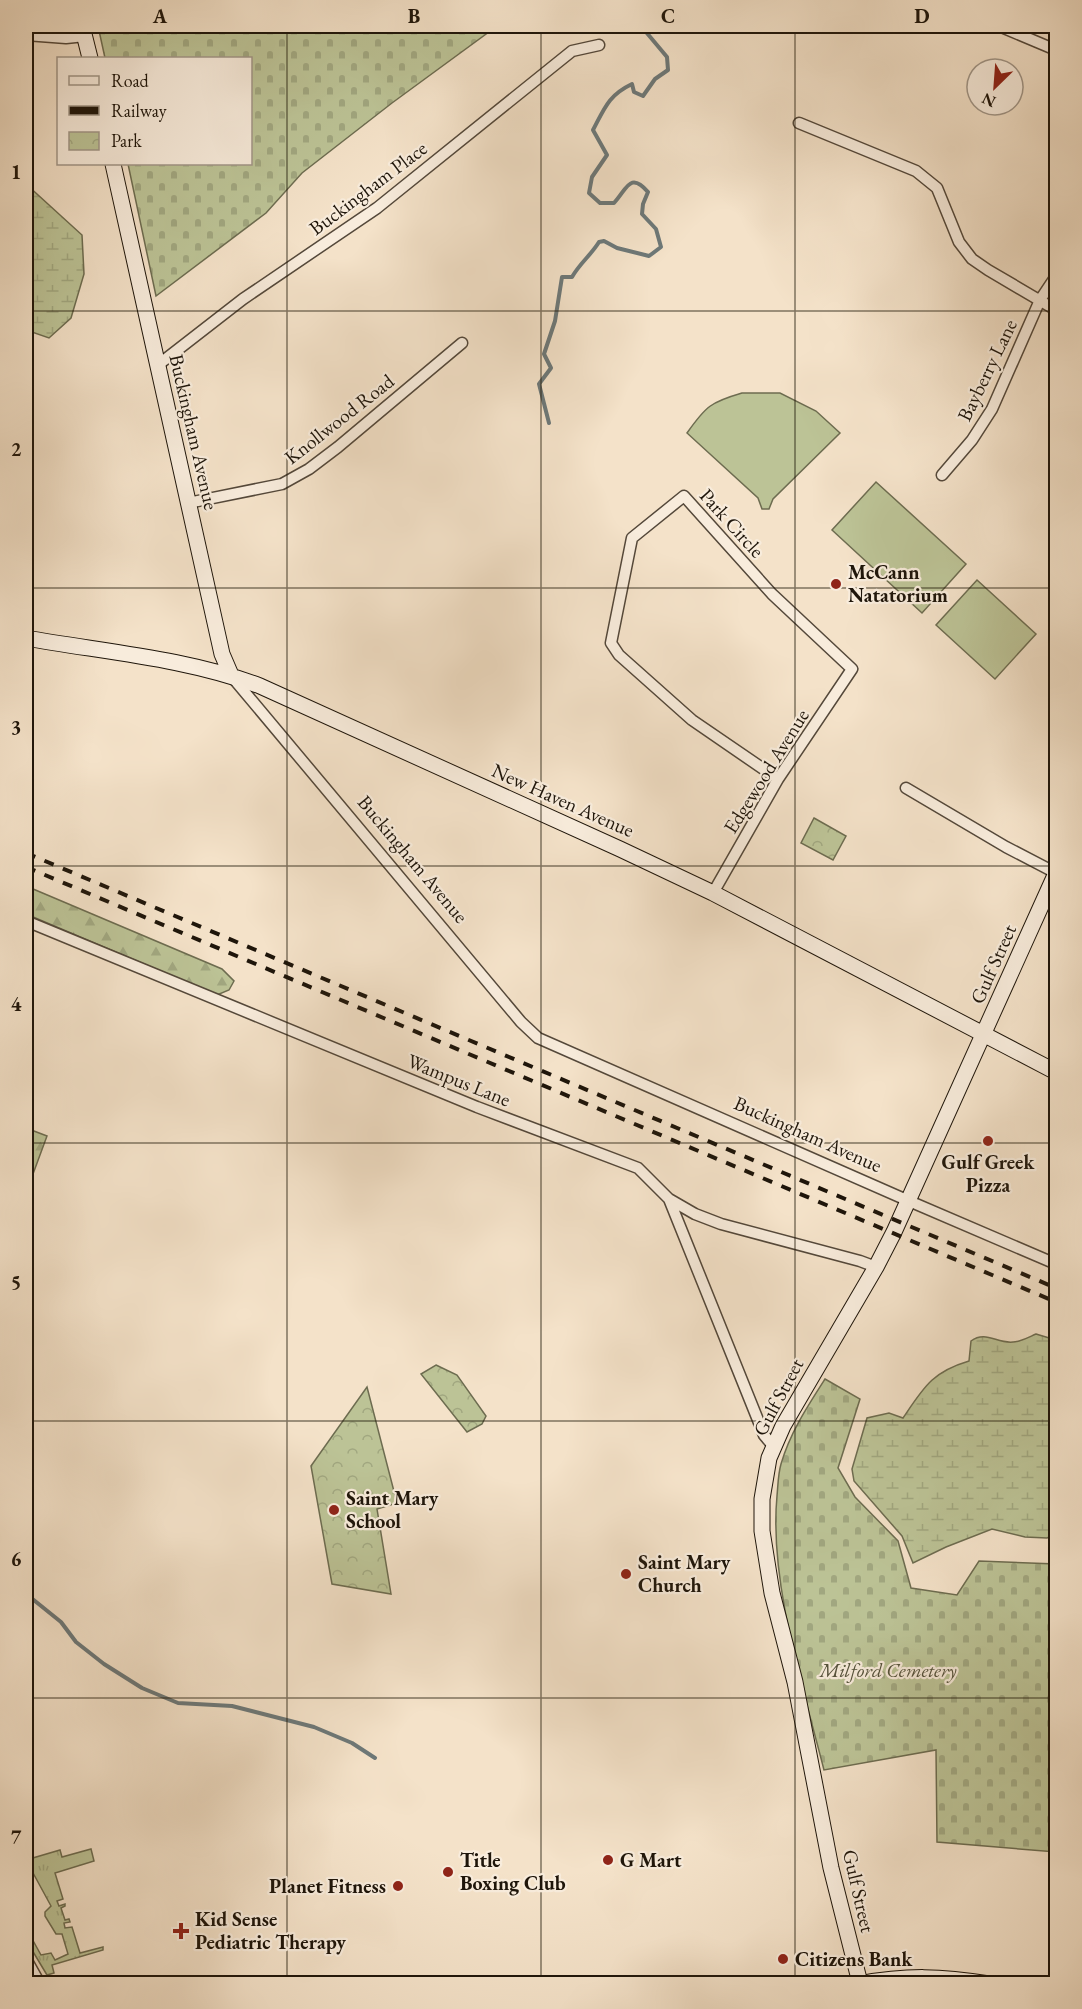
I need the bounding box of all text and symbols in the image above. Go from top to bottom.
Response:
text: A [152,3,168,29]
text: B [408,3,420,29]
text: C [661,3,675,29]
text: D [914,3,930,29]
legend [57,57,252,165]
north arrow [965,57,1025,117]
text: Road [111,69,150,92]
text: N [979,88,999,112]
text: Railway [111,99,167,122]
text: Park [111,129,142,152]
street label: Buckingham Place [304,135,432,241]
text: 1 [11,159,21,185]
street label: Bayberry Lane [951,314,1023,425]
street label: Buckingham Avenue [163,352,225,513]
street label: Knollwood Road [279,367,400,470]
text: 2 [11,436,22,462]
street label: Park Circle [694,483,770,563]
place label: McCann Natatorium [848,559,948,608]
marker: McCann Natatorium [829,577,843,591]
street label: Edgewood Avenue [717,704,815,838]
text: 3 [11,714,21,740]
street label: New Haven Avenue [488,757,638,843]
street label: Buckingham Avenue [352,790,474,928]
street label: Gulf Street [964,920,1022,1008]
text: 4 [11,991,22,1017]
street label: Wampus Lane [403,1047,515,1113]
street label: Buckingham Avenue [730,1090,886,1178]
marker: Gulf Greek Pizza [981,1134,995,1148]
place label: Gulf Greek Pizza [942,1149,1035,1198]
text: 5 [11,1269,21,1295]
street label: Gulf Street [747,1353,810,1440]
place label: Saint Mary School [346,1485,439,1534]
marker: Saint Mary School [327,1503,341,1517]
text: 6 [11,1546,22,1572]
place label: Saint Mary Church [638,1549,731,1598]
marker: Saint Mary Church [619,1567,633,1581]
park label: Milford Cemetery [818,1657,957,1683]
text: 7 [11,1824,22,1850]
place label: Title Boxing Club [460,1847,566,1896]
place label: G Mart [620,1847,682,1873]
street label: Gulf Street [837,1847,881,1936]
marker: G Mart [601,1853,615,1867]
marker: Title Boxing Club [441,1865,455,1879]
place label: Planet Fitness [269,1873,386,1899]
marker: Planet Fitness [391,1879,405,1893]
place label: Kid Sense Pediatric Therapy [195,1906,346,1955]
marker: Kid Sense Pediatric Therapy [172,1922,190,1940]
place label: Citizens Bank [795,1946,913,1972]
marker: Citizens Bank [776,1952,790,1966]

